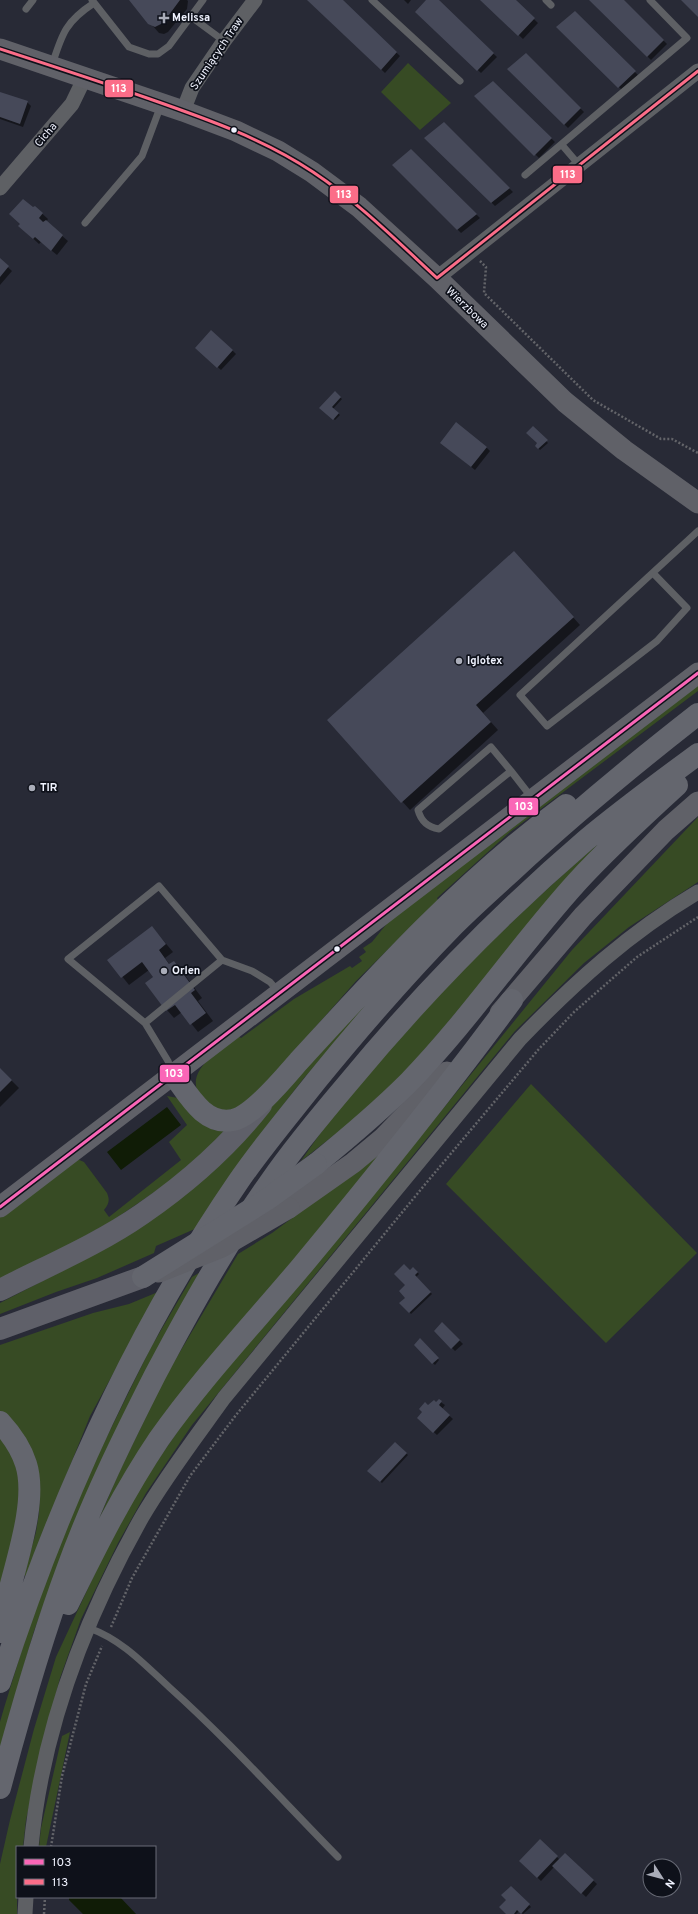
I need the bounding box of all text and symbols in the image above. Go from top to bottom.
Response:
place label: Melissa [172,11,210,25]
marker: Melissa [159,13,169,23]
street label: Szumiących Traw [188,15,247,93]
line badge: 113 [104,79,134,98]
text: 113 [111,82,127,96]
street label: Cicha [32,120,60,150]
unlabelled marker [229,125,239,135]
line badge: 113 [552,165,583,184]
text: 113 [560,168,576,182]
line badge: 113 [329,185,359,204]
text: 113 [336,188,352,202]
street label: Wierzbowa [443,284,491,332]
place label: Iglotex [467,654,503,668]
marker: Iglotex [454,656,464,666]
place label: TIR [40,781,57,795]
marker: TIR [27,783,37,793]
line badge: 103 [508,797,539,816]
text: 103 [515,800,533,814]
unlabelled marker [332,944,342,954]
place label: Orlen [172,964,200,978]
marker: Orlen [159,966,169,976]
line badge: 103 [159,1064,190,1083]
text: 103 [165,1067,183,1081]
legend [16,1846,156,1898]
text: 103 [52,1855,71,1871]
north arrow [642,1858,682,1898]
text: 113 [52,1875,68,1891]
text: N [661,1876,677,1891]

